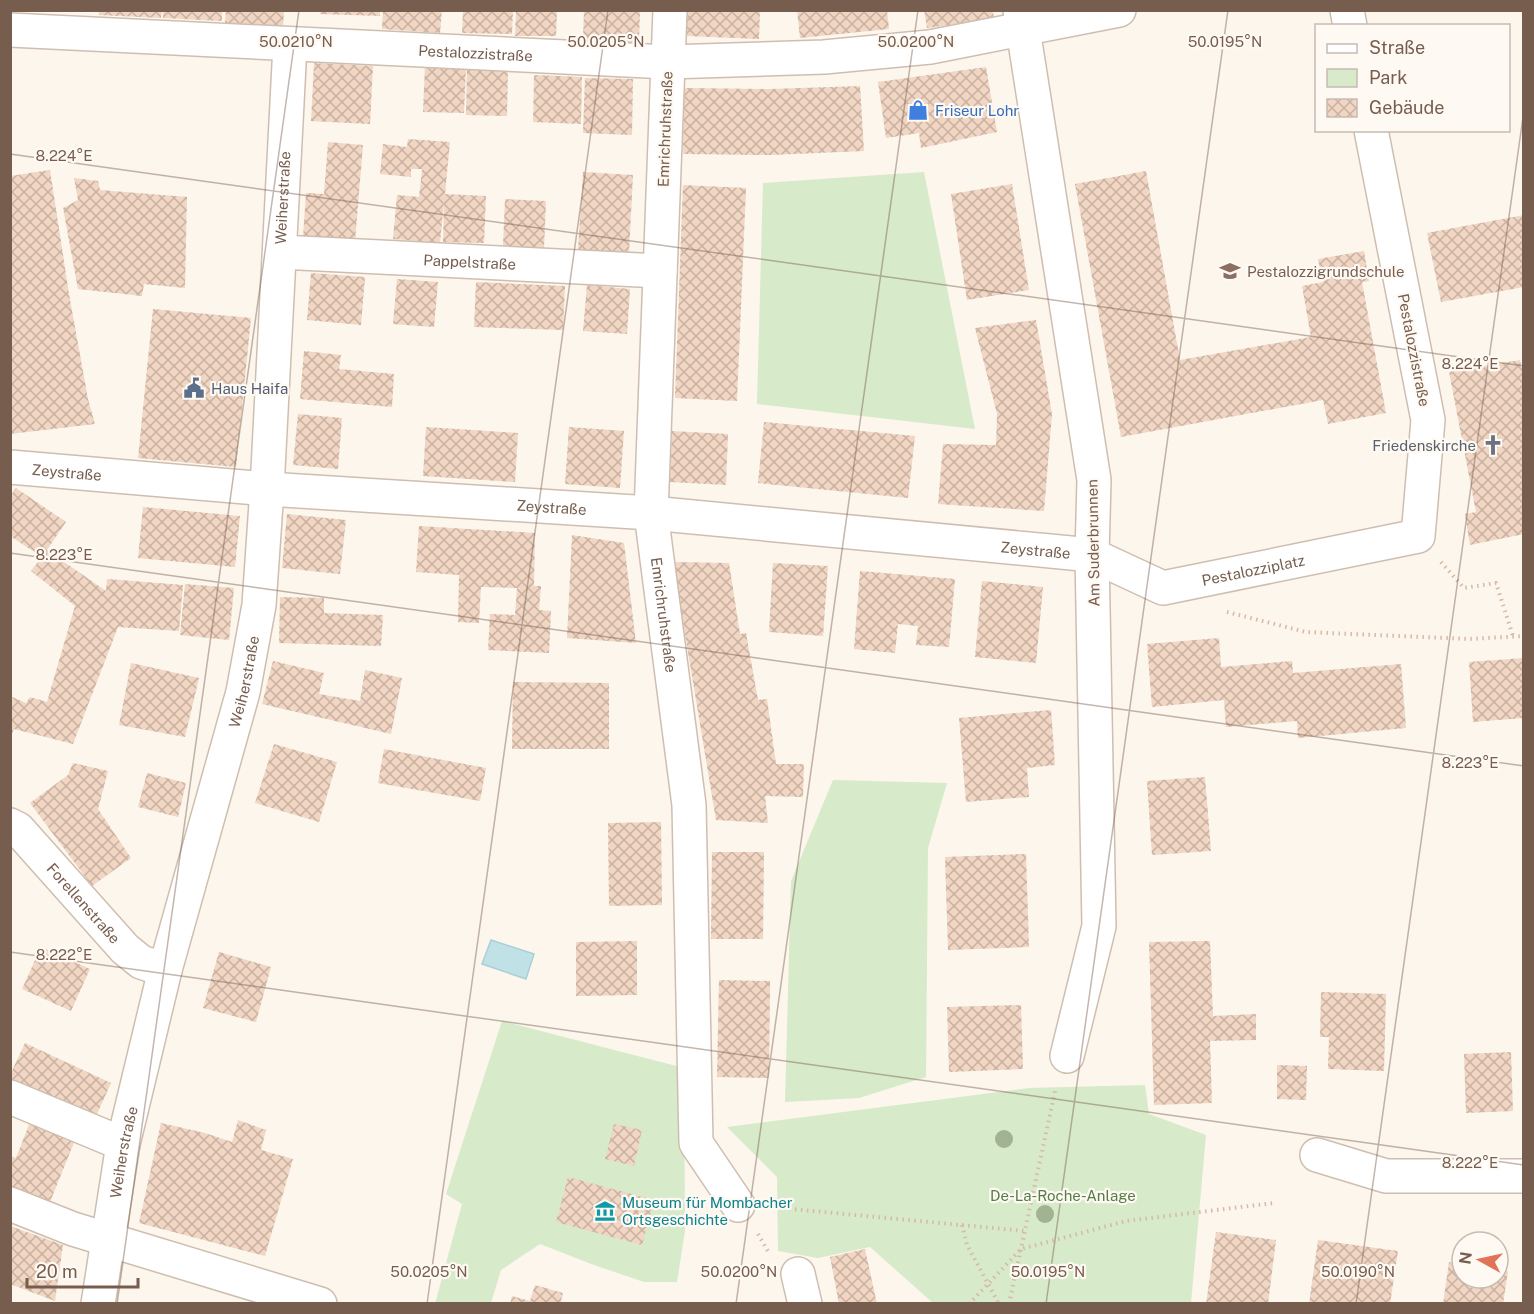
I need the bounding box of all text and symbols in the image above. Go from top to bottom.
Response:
legend [1315,24,1510,132]
text: 50.0210°N [259,33,333,50]
text: 50.0205°N [567,33,645,50]
text: 50.0200°N [878,33,954,50]
text: 50.0195°N [1188,33,1262,50]
text: Straße [1369,37,1425,58]
street label: Pestalozzistraße [418,41,533,64]
text: Park [1369,67,1407,88]
street label: Emrichruhstraße [654,71,676,187]
text: Gebäude [1369,97,1444,118]
shop icon: Friseur Lohr [906,98,930,122]
place label: Friseur Lohr [935,102,1019,119]
text: 8.224°E [36,147,92,164]
street label: Weiherstraße [271,151,293,245]
street label: Pappelstraße [423,251,517,272]
school or university icon: Pestalozzigrundschule [1218,259,1242,283]
place label: Pestalozzigrundschule [1247,263,1404,280]
street label: Pestalozzistraße [1395,292,1433,408]
text: 8.224°E [1442,355,1498,372]
public building icon: Haus Haifa [182,376,206,400]
place label: Haus Haifa [211,380,288,397]
church icon: Friedenskirche [1481,433,1505,457]
place label: Friedenskirche [1372,437,1476,454]
street label: Zeystraße [31,460,102,483]
street label: Am Suderbrunnen [1083,479,1103,607]
street label: Zeystraße [516,496,587,517]
street label: Zeystraße [1000,538,1071,561]
text: 8.223°E [36,546,92,563]
street label: Pestalozziplatz [1200,551,1306,588]
street label: Emrichruhstraße [648,556,680,673]
street label: Weiherstraße [225,634,262,729]
text: 8.223°E [1442,754,1498,771]
street label: Forellenstraße [44,859,124,946]
text: 8.222°E [36,946,92,963]
street label: Weiherstraße [106,1104,140,1199]
text: 8.222°E [1442,1154,1498,1171]
park label: De-La-Roche-Anlage [990,1187,1136,1204]
place label: Museum für Mombacher Ortsgeschichte [622,1194,793,1228]
museum icon: Museum für Mombacher Ortsgeschichte [593,1199,617,1223]
north arrow [1450,1230,1510,1290]
text: N [1455,1250,1476,1266]
scale bar [27,1251,138,1289]
text: 20 m [36,1261,78,1282]
text: 50.0205°N [390,1263,468,1280]
text: 50.0200°N [701,1263,777,1280]
text: 50.0195°N [1011,1263,1085,1280]
text: 50.0190°N [1321,1263,1395,1280]

